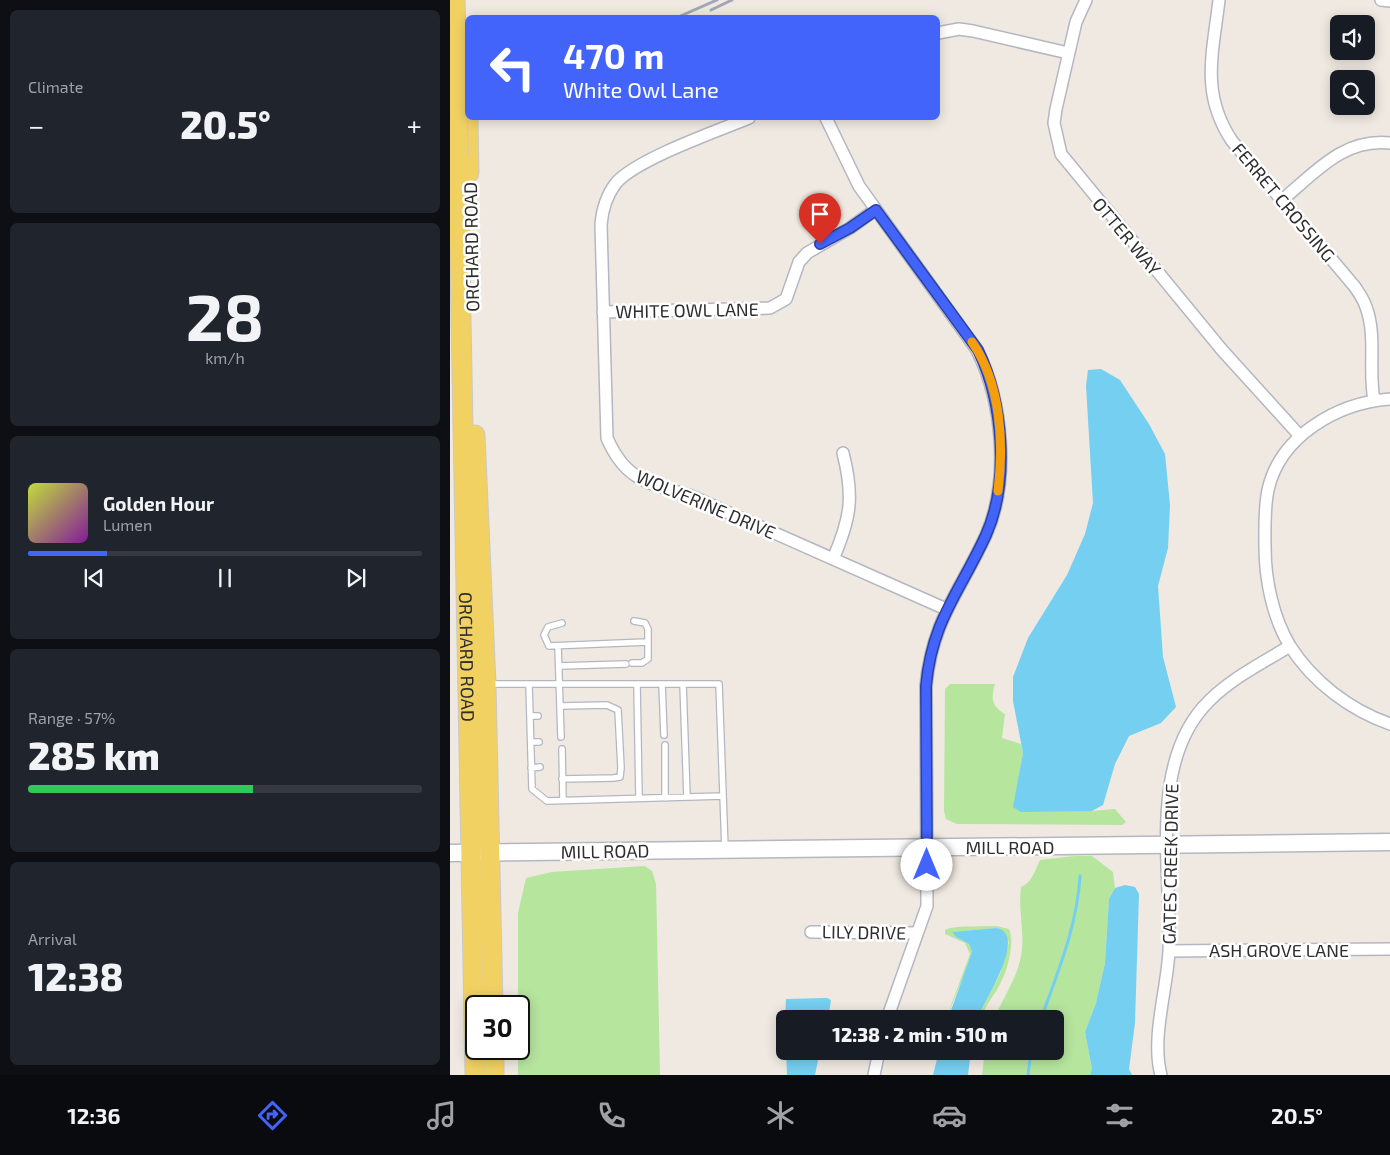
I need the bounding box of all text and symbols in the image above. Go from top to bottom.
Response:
map controls [1330,15,1375,115]
button: sound [1330,15,1375,60]
text: 470 m [563,34,664,76]
icon: left [480,35,545,100]
button: search [1330,70,1375,115]
text: White Owl Lane [563,76,719,102]
text: Climate [28,77,83,96]
text: 20.5° [180,101,271,147]
text: − [28,108,44,142]
text: + [407,108,422,142]
street label: FERRET CROSSING [1228,138,1340,266]
street label: ORCHARD ROAD [459,182,483,312]
pin [799,193,841,244]
street label: OTTER WAY [1088,193,1166,280]
icon: arrive [806,200,834,228]
text: 28 [186,276,264,354]
street label: WHITE OWL LANE [615,298,759,322]
text: km/h [205,348,245,367]
street label: WOLVERINE DRIVE [633,465,779,543]
text: Golden Hour [103,492,214,515]
text: Lumen [103,515,152,534]
icon: previous [80,564,108,592]
icon: pause [211,564,239,592]
icon: next [342,564,370,592]
street label: ORCHARD ROAD [455,592,479,722]
text: Range · 57% [28,708,115,727]
text: 285 km [28,732,160,778]
street label: GATES CREEK DRIVE [1158,783,1182,945]
street label: MILL ROAD [966,836,1054,858]
position arrow [900,838,952,890]
street label: MILL ROAD [560,839,650,863]
street label: LILY DRIVE [822,920,906,944]
text: Arrival [28,929,77,948]
street label: ASH GROVE LANE [1209,939,1349,961]
text: 12:38 [28,953,124,999]
speed limit sign: 30 [465,995,530,1060]
text: 12:38 · 2 min · 510 m [832,1023,1008,1046]
icon: directions [255,1098,290,1133]
icon: music [424,1098,459,1133]
icon: phone [594,1098,629,1133]
icon: climate [763,1098,798,1133]
icon: car [932,1098,967,1133]
icon: filters [1102,1098,1137,1133]
text: 12:36 [67,1102,121,1128]
text: 20.5° [1271,1102,1323,1128]

